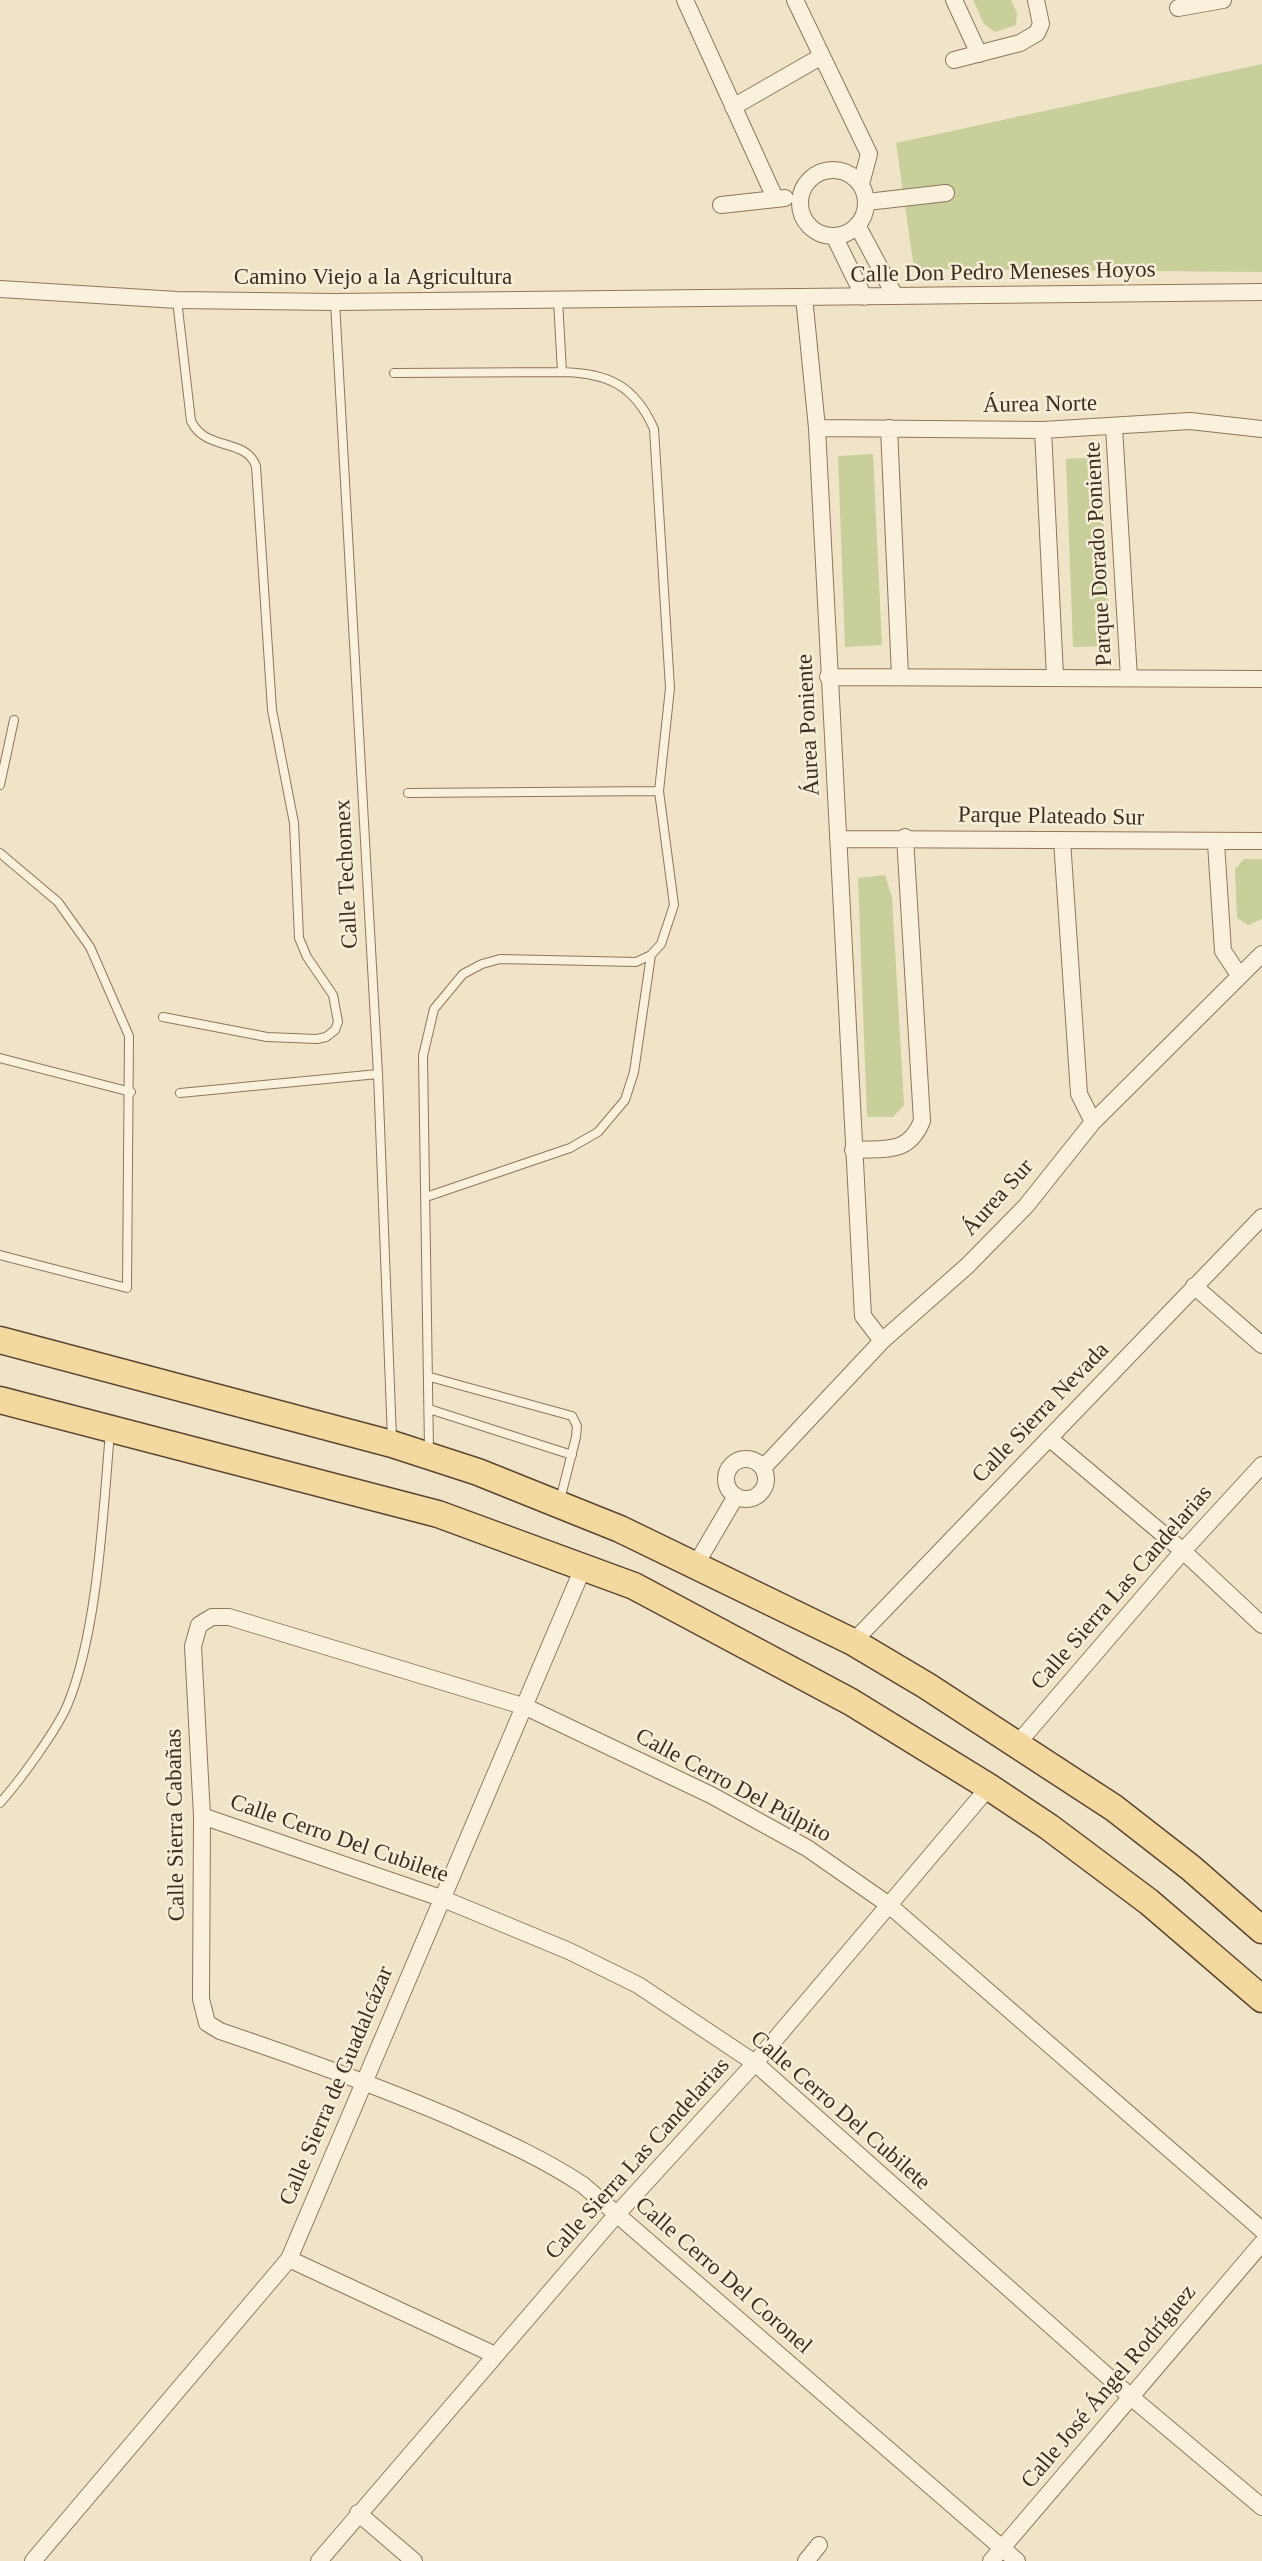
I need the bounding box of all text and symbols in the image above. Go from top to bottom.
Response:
street label: Calle Don Pedro Meneses Hoyos [850,257,1156,289]
street label: Camino Viejo a la Agricultura [234,264,512,292]
street label: Áurea Norte [983,390,1097,420]
street label: Parque Dorado Poniente [1079,441,1119,667]
street label: Áurea Poniente [791,653,827,797]
street label: Calle Techomex [329,799,365,949]
street label: Parque Plateado Sur [958,802,1144,832]
street label: Áurea Sur [956,1154,1040,1242]
street label: Calle Sierra Nevada [967,1337,1115,1489]
street label: Calle Sierra Las Candelarias [1025,1480,1219,1696]
street label: Calle Cerro Del Púlpito [630,1723,836,1849]
street label: Calle Sierra Cabañas [161,1728,191,1922]
street label: Calle Cerro Del Cubilete [226,1789,452,1889]
street label: Calle Sierra de Guadalcázar [274,1962,400,2210]
street label: Calle Cerro Del Cubilete [744,2025,936,2197]
street label: Calle Sierra Las Candelarias [540,2052,736,2266]
street label: Calle Cerro Del Coronel [629,2192,817,2360]
street label: Calle José Ángel Rodríguez [1016,2280,1202,2494]

